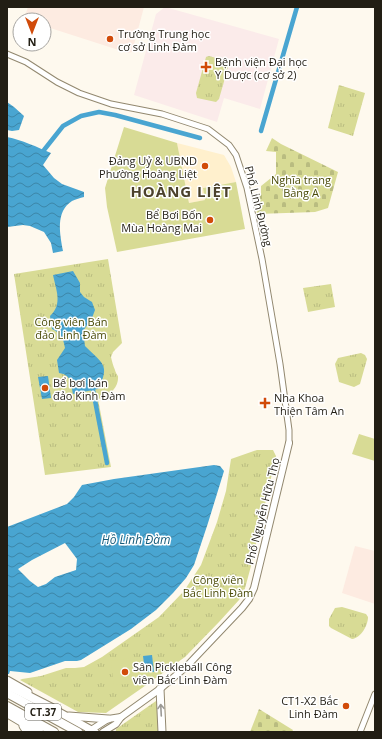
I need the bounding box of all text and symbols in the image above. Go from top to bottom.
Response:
north arrow [12,12,52,52]
place label: Trường Trung học cơ sở Linh Đàm [118,26,210,54]
marker: Trường Trung học cơ sở Linh Đàm [105,34,115,44]
text: N [28,35,36,50]
place label: Bệnh viện Đại học Y Dược (cơ sở 2) [215,54,307,82]
marker: Bệnh viện Đại học Y Dược (cơ sở 2) [200,61,212,73]
place label: Đảng Uỷ & UBND Phường Hoàng Liệt [99,153,197,181]
marker: Đảng Uỷ & UBND Phường Hoàng Liệt [200,161,210,171]
street label: Phố Linh Đường [242,164,276,248]
park label: Nghĩa trang Bằng A [271,172,331,200]
district label: HOÀNG LIỆT [130,181,232,201]
place label: Bể Bơi Bốn Mùa Hoàng Mai [121,207,202,235]
marker: Bể Bơi Bốn Mùa Hoàng Mai [205,215,215,225]
park label: Công viên Bán đảo Linh Đàm [34,314,108,342]
place label: Bể bơi bán đảo Kinh Đàm [53,375,125,403]
marker: Bể bơi bán đảo Kinh Đàm [40,383,50,393]
place label: Nha Khoa Thiện Tâm An [274,390,344,418]
marker: Nha Khoa Thiện Tâm An [259,397,271,409]
street label: Phố Nguyễn Hữu Thọ [241,456,283,566]
water label: Hồ Linh Đàm [101,531,171,548]
park label: Công viên Bắc Linh Đàm [183,572,253,600]
place label: Sân Pickleball Công viên Bắc Linh Đàm [133,659,232,687]
marker: Sân Pickleball Công viên Bắc Linh Đàm [120,667,130,677]
place label: CT1-X2 Bắc Linh Đàm [281,693,338,721]
marker: CT1-X2 Bắc Linh Đàm [341,701,351,711]
road number: CT.37 [25,704,61,720]
one-way arrow [157,704,165,717]

